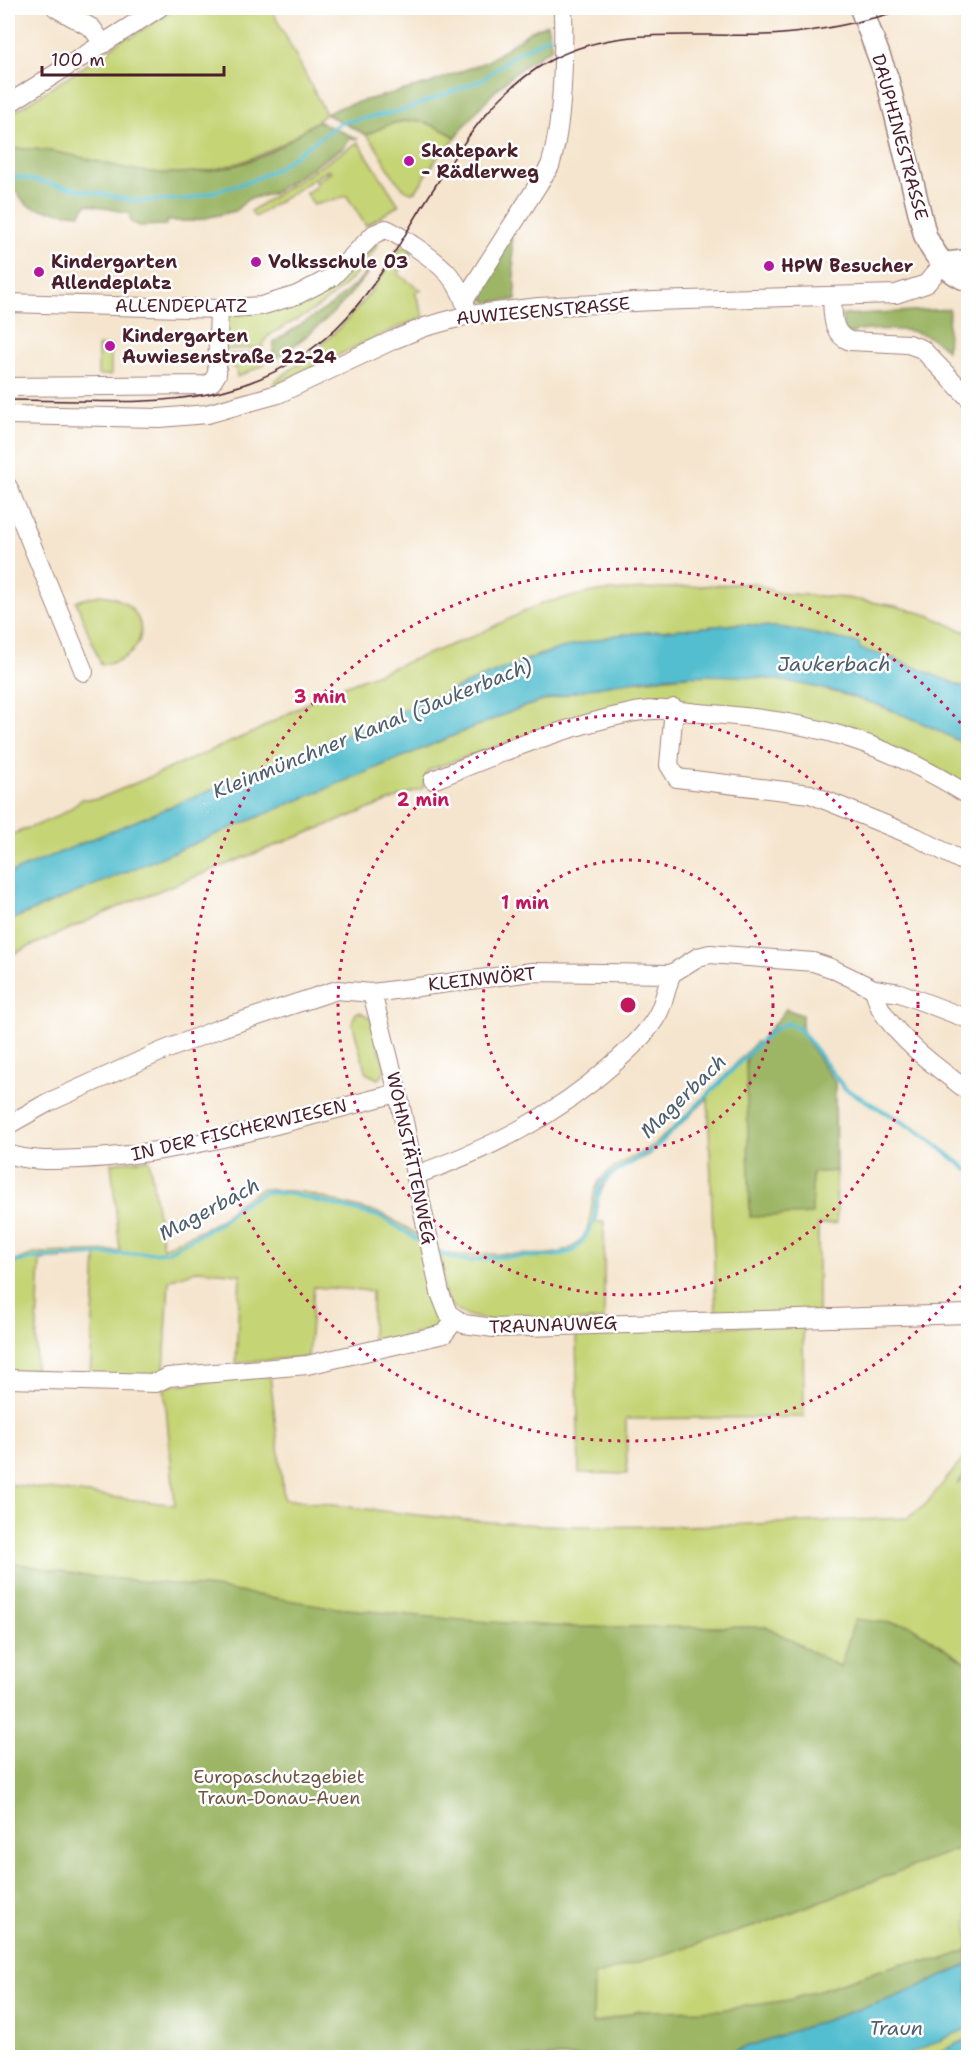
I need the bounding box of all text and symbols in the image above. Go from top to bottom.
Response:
scale bar [42,39,224,77]
text: 100 m [51,48,105,72]
street label: DAUPHINESTRASSE [866,51,934,223]
place label: Skatepark - Rädlerweg [421,139,539,184]
marker: Skatepark - Rädlerweg [402,154,416,168]
place label: Kindergarten Allendeplatz [51,250,177,295]
place label: Volksschule 03 [268,250,408,274]
place label: HPW Besucher [781,254,914,278]
marker: Volksschule 03 [249,255,263,269]
marker: HPW Besucher [762,259,776,273]
marker: Kindergarten Allendeplatz [32,265,46,279]
street label: AUWIESENSTRASSE [455,291,631,331]
street label: ALLENDEPLATZ [115,294,247,318]
place label: Kindergarten Auwiesenstraße 22-24 [122,324,337,369]
marker: Kindergarten Auwiesenstraße 22-24 [103,339,117,353]
water label: Jaukerbach [777,651,891,677]
water label: Kleinmünchner Kanal (Jaukerbach) [208,652,536,804]
text: 3 min [294,685,346,709]
text: 2 min [397,788,449,812]
text: 1 min [501,891,549,915]
street label: KLEINWÖRT [427,961,537,997]
centre of rings [618,995,638,1015]
water label: Magerbach [634,1048,732,1144]
street label: WOHNSTÄTTENWEG [381,1069,441,1247]
street label: IN DER FISCHERWIESEN [129,1093,349,1167]
water label: Magerbach [154,1172,264,1246]
street label: TRAUNAUWEG [489,1311,618,1339]
park label: Europaschutzgebiet Traun-Donau-Auen [193,1765,365,1810]
water label: Traun [869,2015,923,2041]

